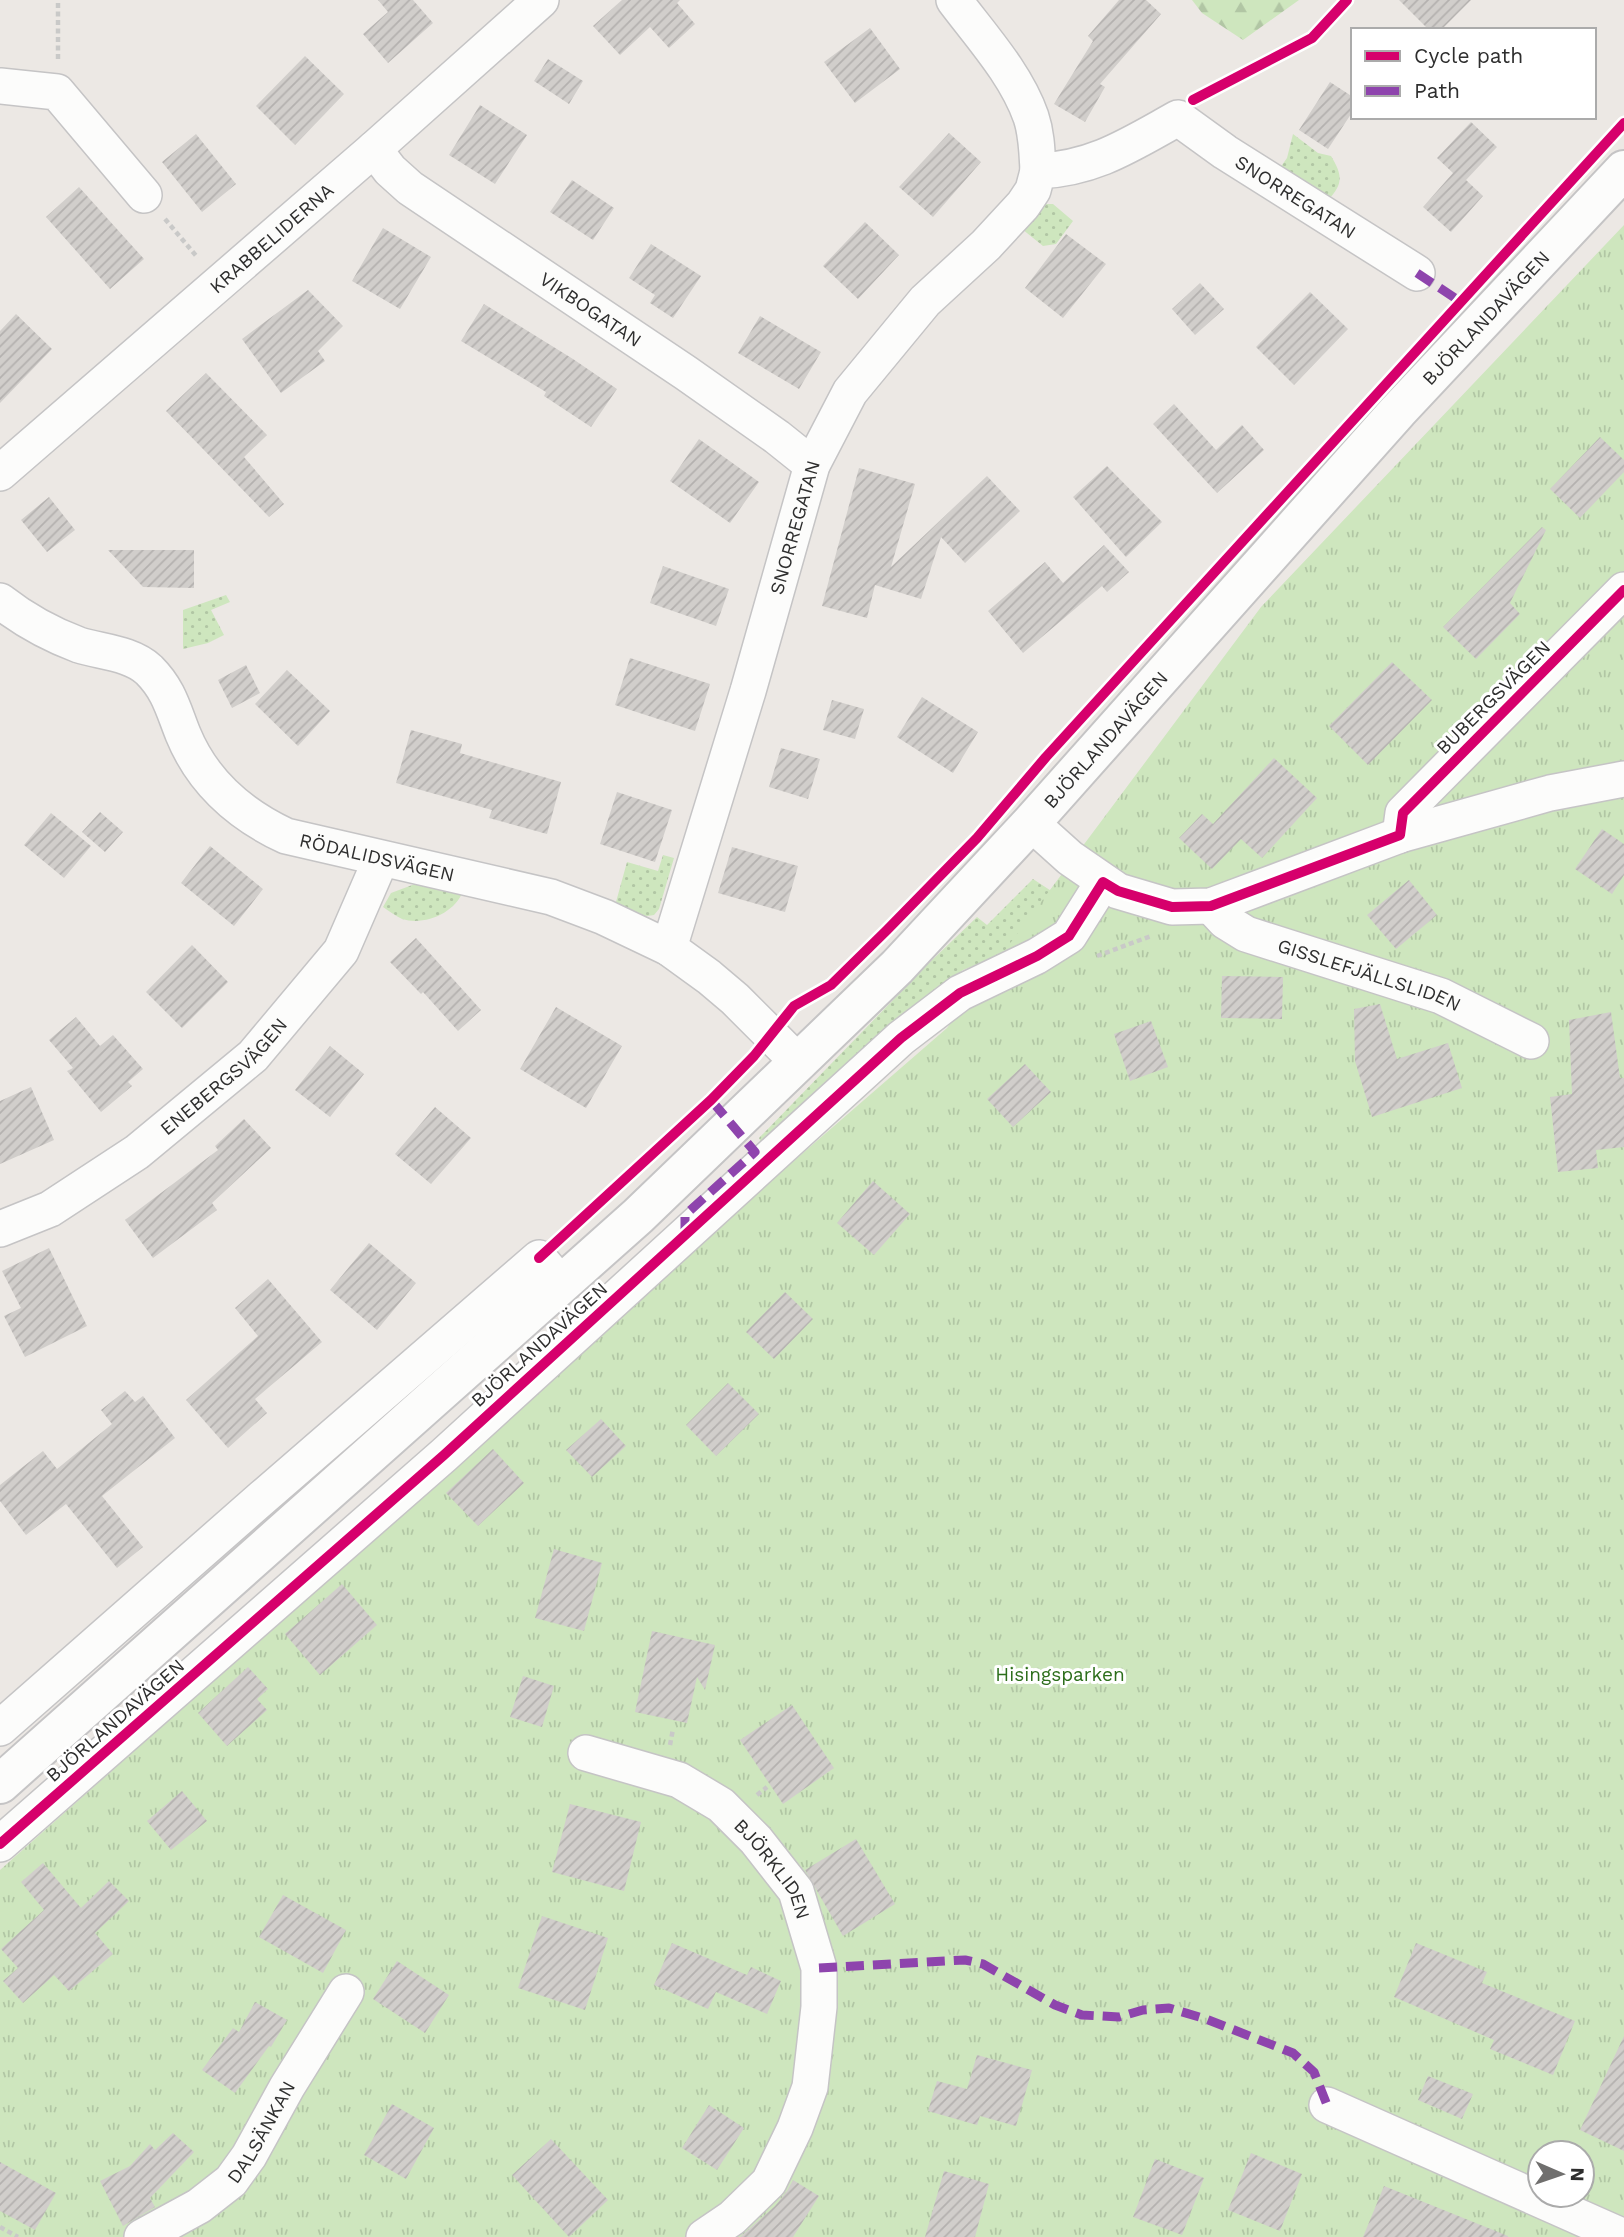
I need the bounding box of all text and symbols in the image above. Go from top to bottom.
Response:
legend [1351,28,1596,119]
text: Cycle path [1414,43,1523,68]
text: Path [1414,78,1460,103]
street label: SNORREGATAN [1231,150,1360,244]
street label: KRABBELIDERNA [205,178,339,298]
street label: BJÖRLANDAVÄGEN [1417,246,1554,390]
street label: VIKBOGATAN [535,267,646,352]
street label: SNORREGATAN [765,458,825,597]
street label: BUBERGSVÄGEN [1432,636,1555,759]
street label: BJÖRLANDAVÄGEN [1039,667,1173,813]
street label: RÖDALIDSVÄGEN [297,828,457,886]
street label: GISSLEFJÄLLSLIDEN [1275,934,1465,1016]
street label: ENEBERGSVÄGEN [155,1013,292,1140]
street label: BJÖRLANDAVÄGEN [466,1277,612,1412]
street label: BJÖRLANDAVÄGEN [41,1654,189,1787]
park label: Hisingsparken [995,1663,1125,1686]
street label: BJÖRKLIDEN [729,1814,815,1922]
street label: DALSÄNKAN [222,2077,300,2188]
north arrow [1526,2139,1596,2209]
text: N [1566,2167,1589,2182]

